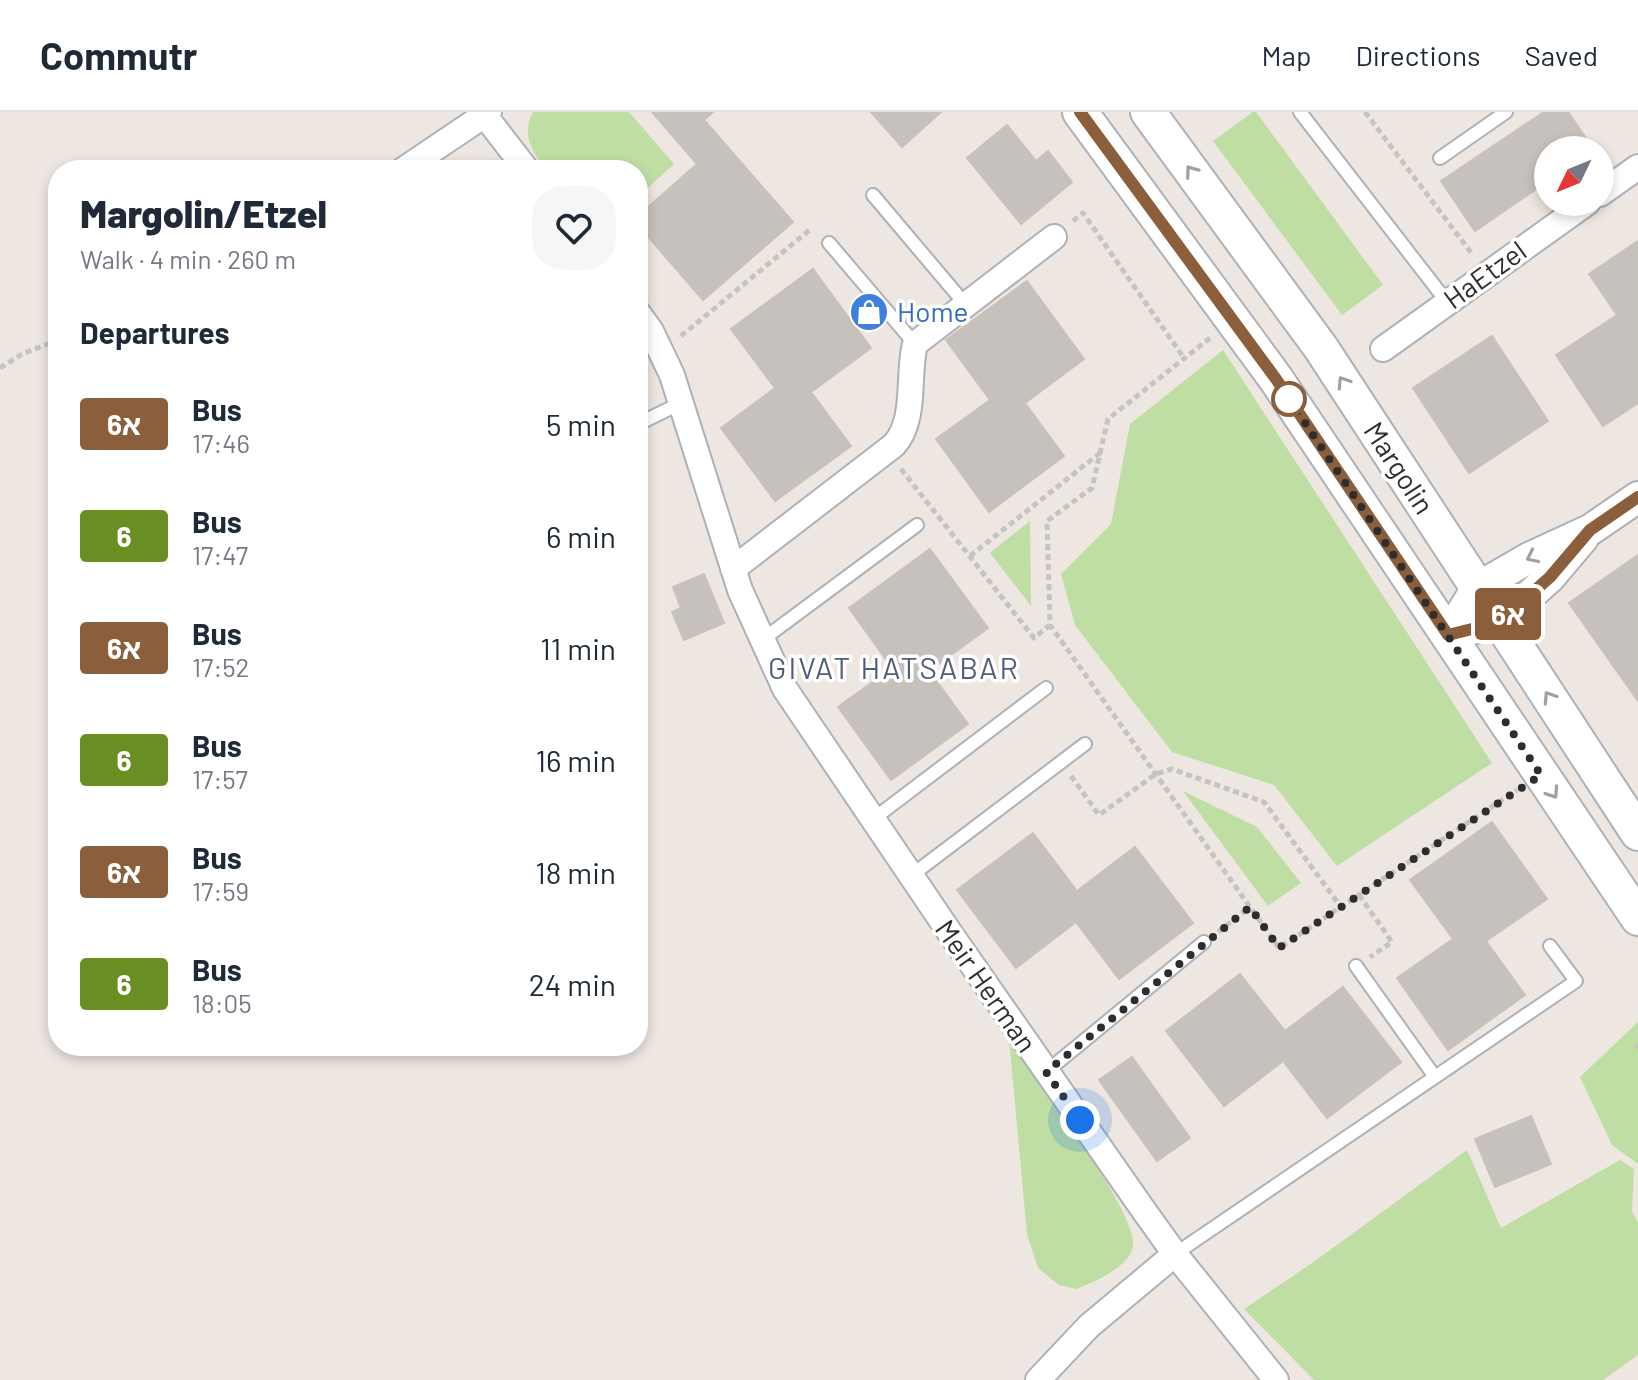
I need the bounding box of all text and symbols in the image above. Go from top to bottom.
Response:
text: Commutr [40,32,197,78]
text: Map [1262,38,1311,72]
text: Directions [1355,38,1481,72]
text: Saved [1525,38,1598,72]
north arrow [1534,136,1614,216]
map controls [1534,136,1614,216]
one-way arrow [1187,165,1201,180]
button: heart [532,186,616,270]
text: Margolin/Etzel [80,190,327,236]
street label: HaEtzel [1437,233,1532,315]
text: Walk · 4 min · 260 m [80,243,296,274]
shop icon: Home [848,291,890,333]
place label: Home [897,294,968,328]
text: Departures [80,314,230,350]
one-way arrow [1337,376,1352,391]
unlabelled marker [1272,382,1306,416]
text: Bus [192,391,242,427]
text: 5 min [546,406,616,442]
text: 6א [107,407,141,441]
street label: Margolin [1358,415,1442,520]
text: 17:46 [192,427,250,458]
text: Bus [192,503,242,539]
text: 6 min [546,518,616,554]
text: 6 [116,519,132,553]
text: 17:47 [192,539,248,570]
one-way arrow [1526,547,1541,563]
line badge: 6א [1472,588,1544,640]
text: 6א [1491,597,1525,631]
text: Bus [192,615,242,651]
text: 11 min [540,630,616,666]
text: 6א [107,631,141,665]
district label: GIVAT HATSABAR [768,649,1020,685]
text: 17:52 [192,651,250,682]
one-way arrow [1544,692,1559,706]
text: Bus [192,727,242,763]
text: 16 min [535,742,616,778]
text: 6 [116,743,132,777]
text: 17:57 [192,763,248,794]
one-way arrow [1543,784,1558,798]
text: Bus [192,839,242,875]
text: 18 min [535,854,616,890]
text: 6א [107,855,141,889]
text: 17:59 [192,875,249,906]
street label: Meir Herman [929,913,1045,1058]
text: Bus [192,951,242,987]
text: 24 min [529,966,616,1002]
text: 6 [116,967,132,1001]
text: 18:05 [192,987,252,1018]
your location [1060,1100,1100,1140]

